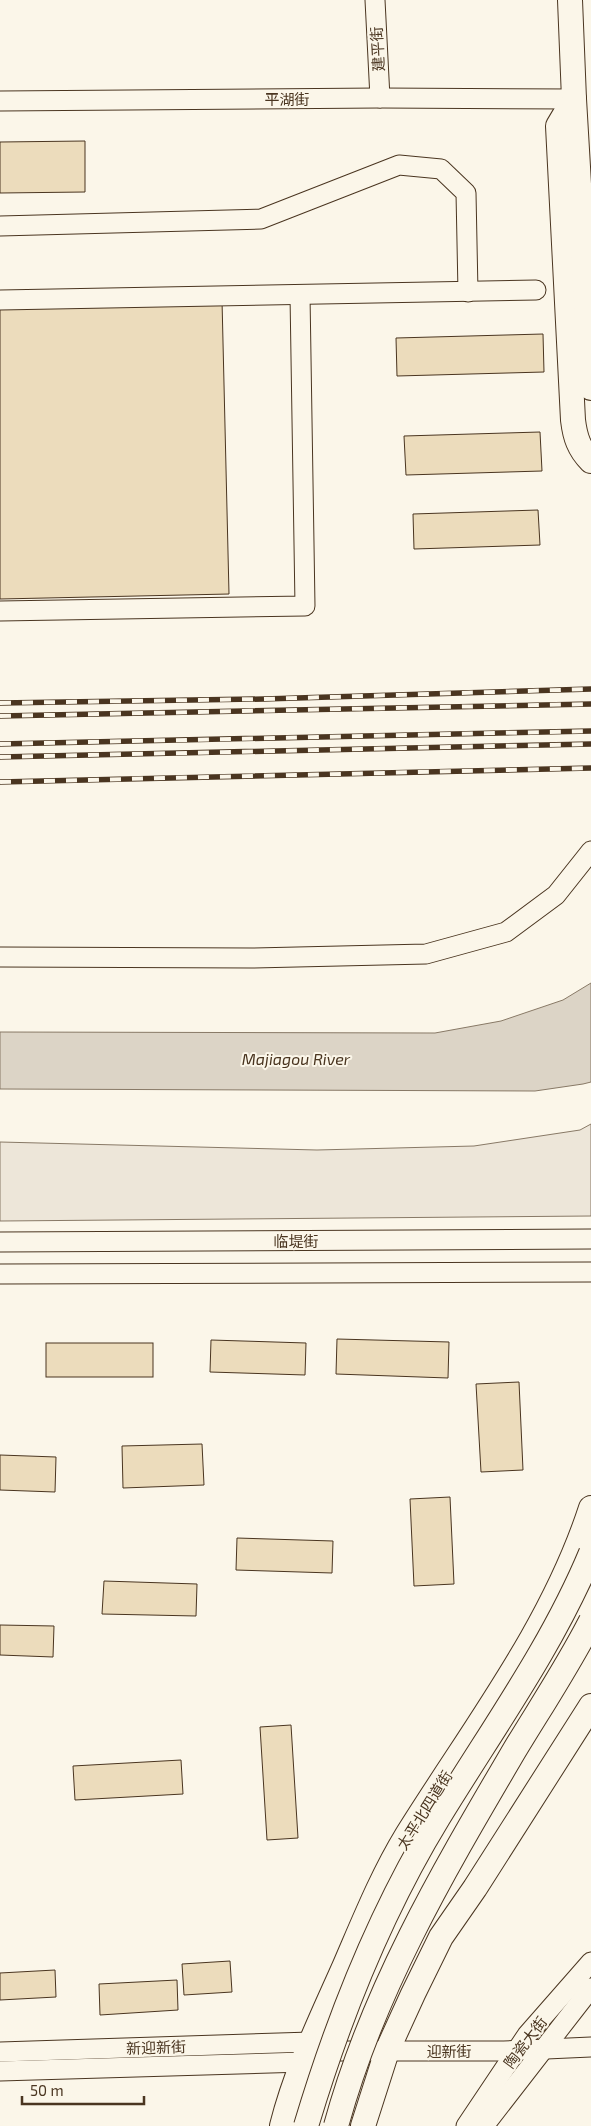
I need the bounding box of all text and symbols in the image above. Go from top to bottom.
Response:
street label: 建平街 [367,26,387,72]
street label: 平湖街 [264,90,310,108]
water label: Majiagou River [242,1049,351,1069]
street label: 临堤街 [273,1232,319,1250]
street label: 太平北四道街 [393,1767,455,1853]
street label: 陶瓷大街 [500,2013,550,2071]
street label: 新迎新街 [126,2037,186,2057]
street label: 迎新街 [426,2042,472,2060]
scale bar [22,2074,145,2106]
text: 50 m [30,2081,64,2099]

